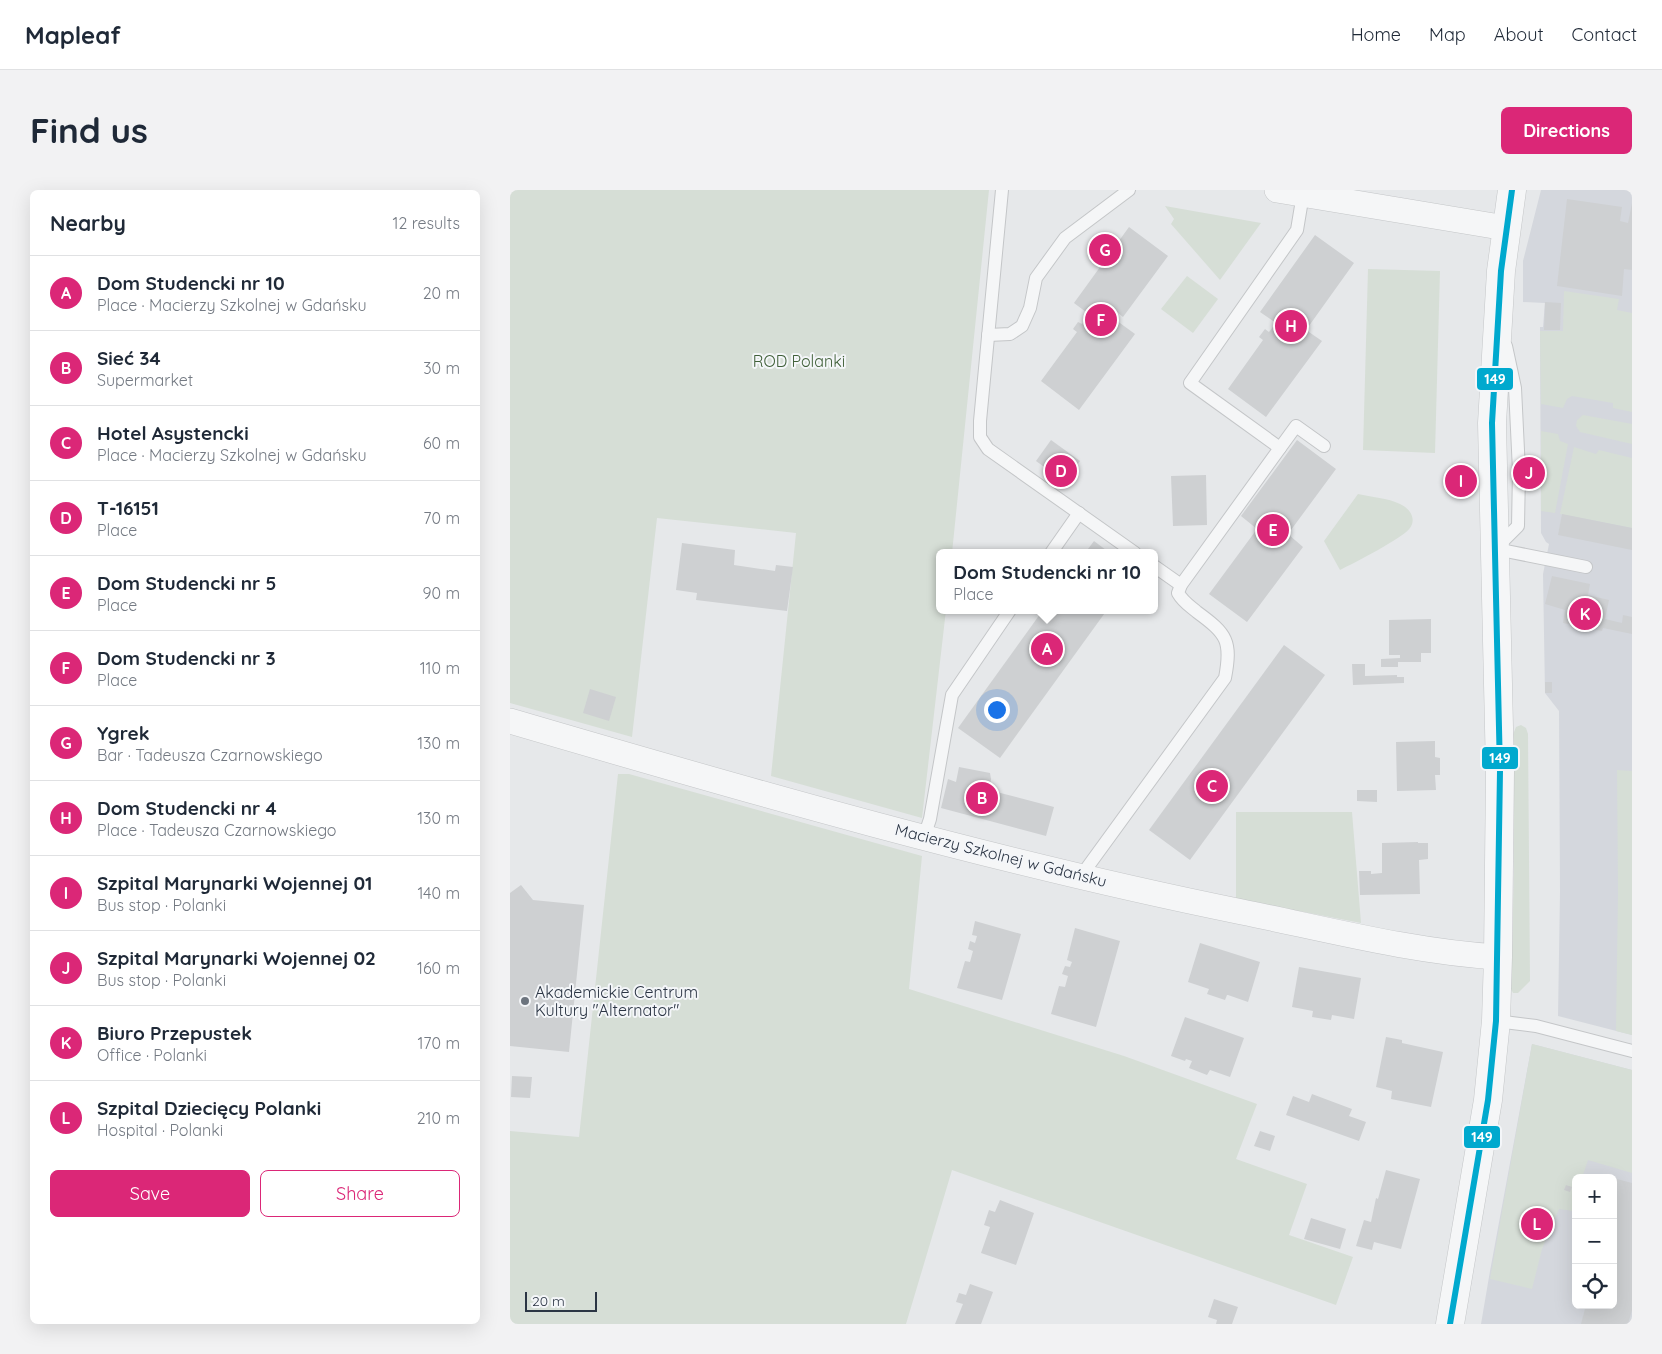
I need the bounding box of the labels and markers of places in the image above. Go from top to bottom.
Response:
pin: G [1089,231,1121,269]
pin: F [1085,301,1117,339]
pin: H [1275,307,1307,345]
pin: D [1045,452,1077,490]
pin: J [1513,454,1545,492]
pin: I [1445,462,1477,500]
pin: E [1257,511,1289,549]
pin: K [1569,595,1601,633]
pin: A [1031,630,1063,668]
pin: C [1196,767,1228,805]
pin: B [966,779,998,817]
place label: Akademickie Centrum Kultury "Alternator" [535,982,698,1020]
marker: Akademickie Centrum Kultury "Alternator" [519,995,531,1007]
pin: L [1521,1205,1553,1243]

